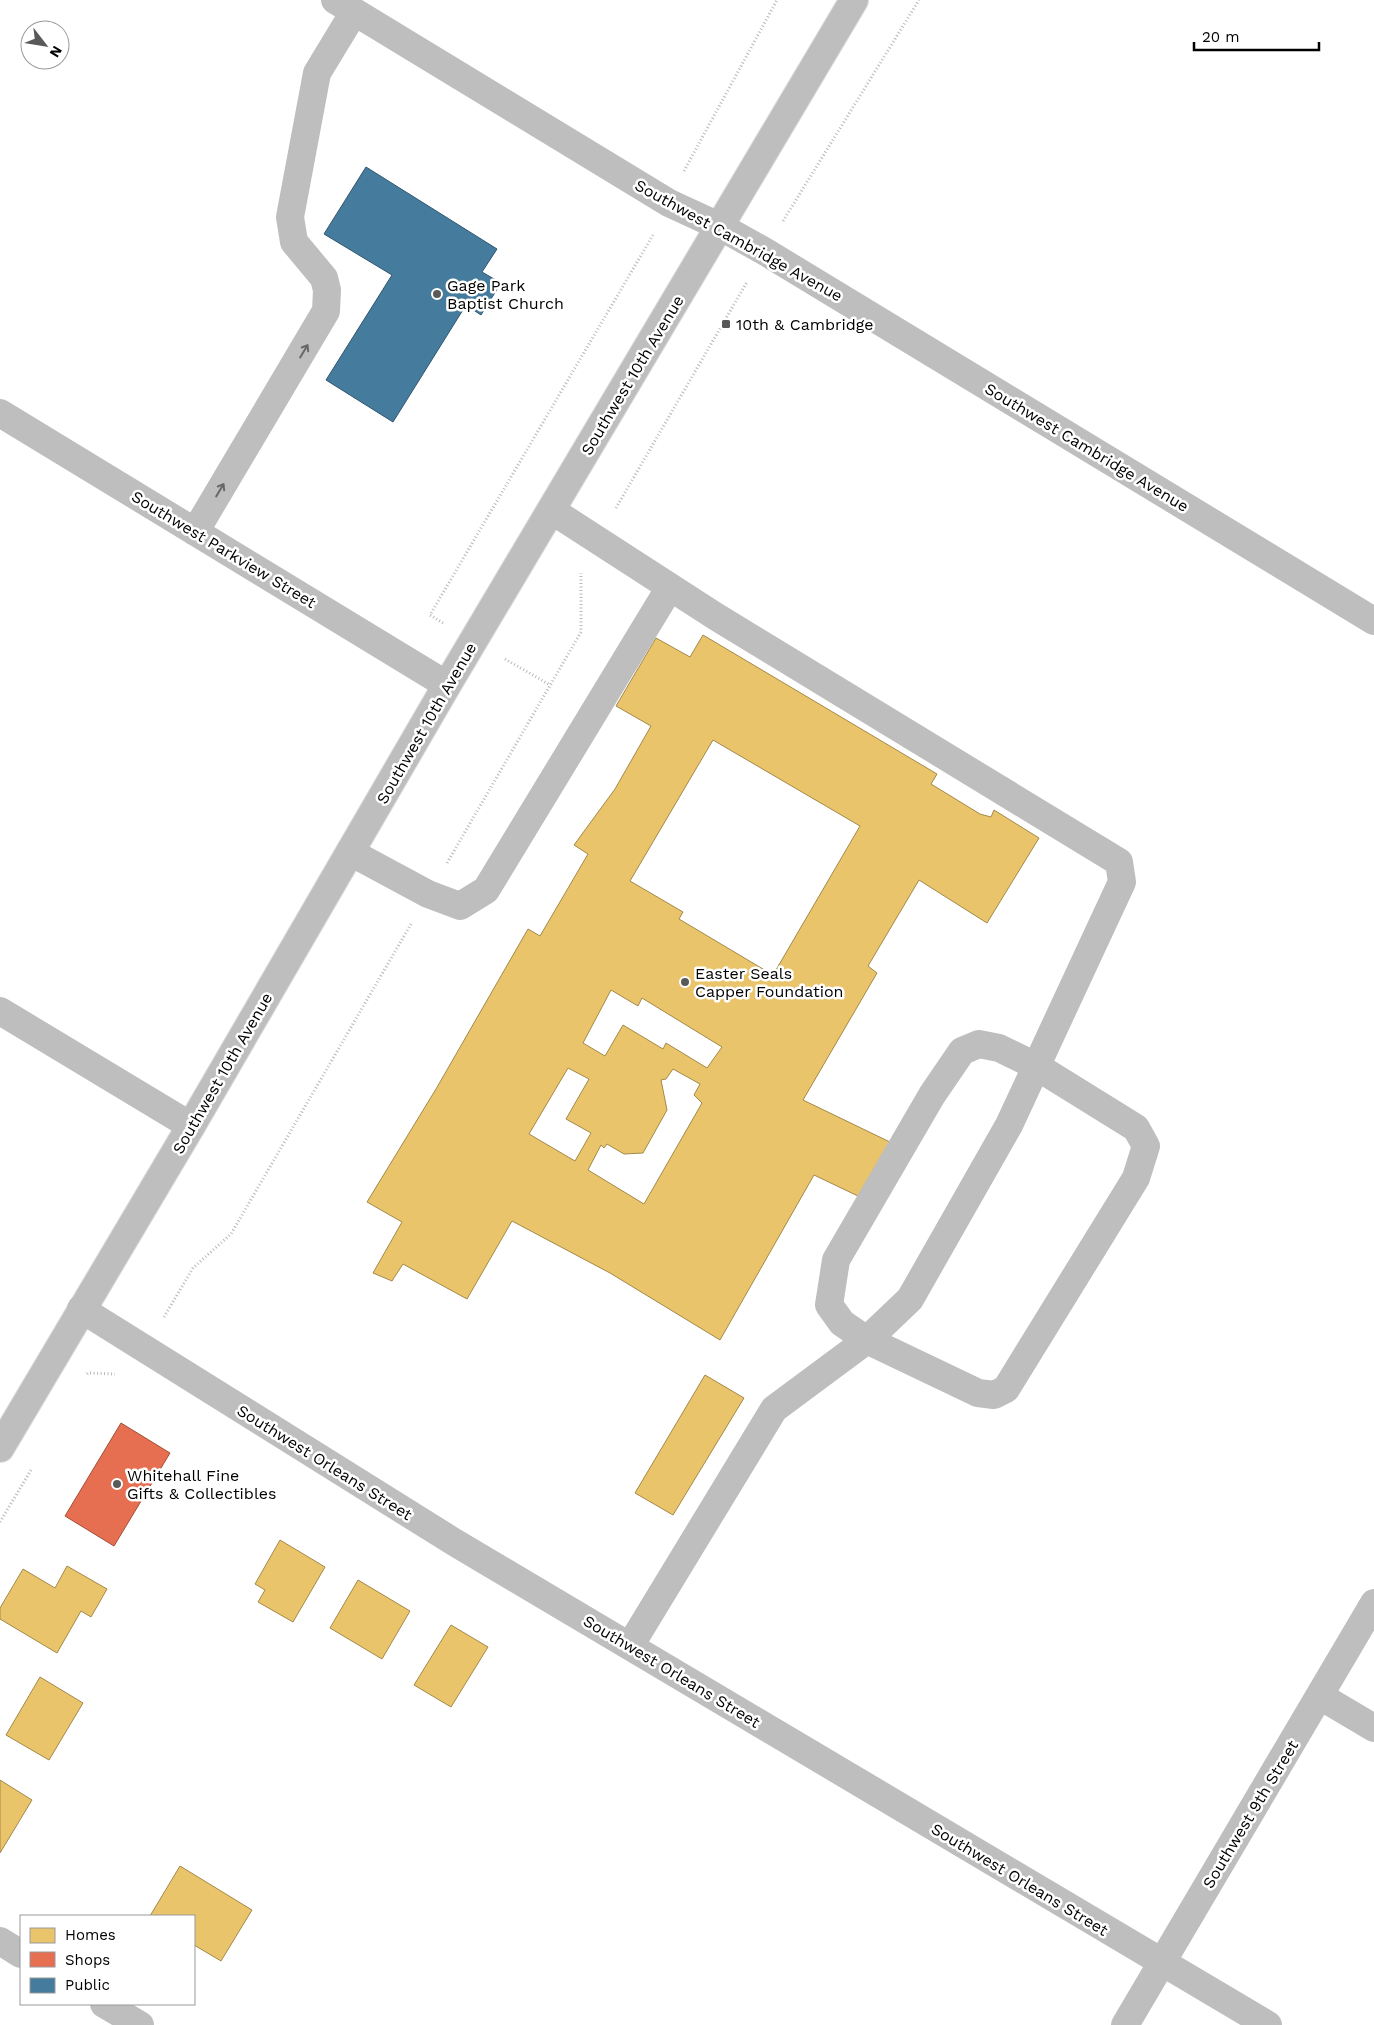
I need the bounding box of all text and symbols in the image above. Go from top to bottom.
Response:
north arrow [20,20,70,70]
scale bar [1194,20,1319,52]
text: 20 m [1202,28,1240,46]
text: N [47,43,66,60]
street label: Southwest Cambridge Avenue [632,175,846,306]
place label: Gage Park Baptist Church [447,276,564,313]
marker: Gage Park Baptist Church [431,288,443,300]
street label: Southwest 10th Avenue [577,292,688,459]
place label: 10th & Cambridge [736,315,874,334]
marker: 10th & Cambridge [720,318,732,330]
one-way arrow [300,344,310,358]
street label: Southwest Cambridge Avenue [981,379,1192,516]
one-way arrow [216,483,226,497]
street label: Southwest Parkview Street [128,487,320,612]
street label: Southwest 10th Avenue [372,639,480,807]
place label: Easter Seals Capper Foundation [695,964,843,1001]
marker: Easter Seals Capper Foundation [679,976,691,988]
street label: Southwest 10th Avenue [168,989,276,1157]
street label: Southwest Orleans Street [234,1401,416,1524]
place label: Whitehall Fine Gifts & Collectibles [127,1466,276,1503]
marker: Whitehall Fine Gifts & Collectibles [111,1478,123,1490]
street label: Southwest Orleans Street [580,1611,764,1732]
street label: Southwest 9th Street [1199,1737,1302,1892]
street label: Southwest Orleans Street [928,1819,1112,1940]
legend [20,1915,195,2005]
text: Homes [65,1926,116,1944]
text: Shops [65,1951,110,1969]
text: Public [65,1976,110,1994]

